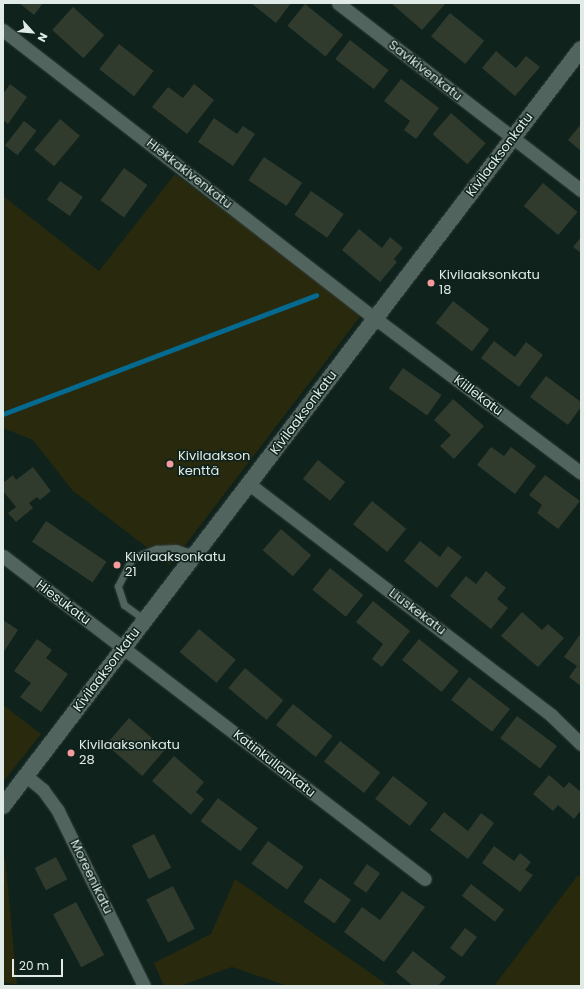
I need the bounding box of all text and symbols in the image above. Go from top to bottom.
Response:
north arrow [12,12,52,52]
text: N [34,30,52,45]
street label: Savikivenkatu [385,37,465,105]
street label: Kivilaaksonkatu [463,110,537,200]
street label: Hiekkakivenkatu [143,136,235,212]
place label: Kivilaaksonkatu 18 [439,268,540,299]
marker: Kivilaaksonkatu 18 [426,278,436,288]
street label: Kivilaaksonkatu [267,368,341,458]
street label: Kiillekatu [450,373,506,419]
place label: Kivilaakson kenttä [178,449,250,480]
marker: Kivilaakson kenttä [165,459,175,469]
place label: Kivilaaksonkatu 21 [125,550,226,581]
marker: Kivilaaksonkatu 21 [112,560,122,570]
street label: Hiesukatu [33,578,93,628]
street label: Liuskekatu [385,586,449,638]
street label: Kivilaaksonkatu [70,625,144,715]
street label: Katinkullankatu [230,727,318,801]
place label: Kivilaaksonkatu 28 [79,738,180,769]
marker: Kivilaaksonkatu 28 [66,748,76,758]
street label: Moreenikatu [66,837,116,917]
scale bar [14,951,65,977]
text: 20 m [19,957,49,974]

